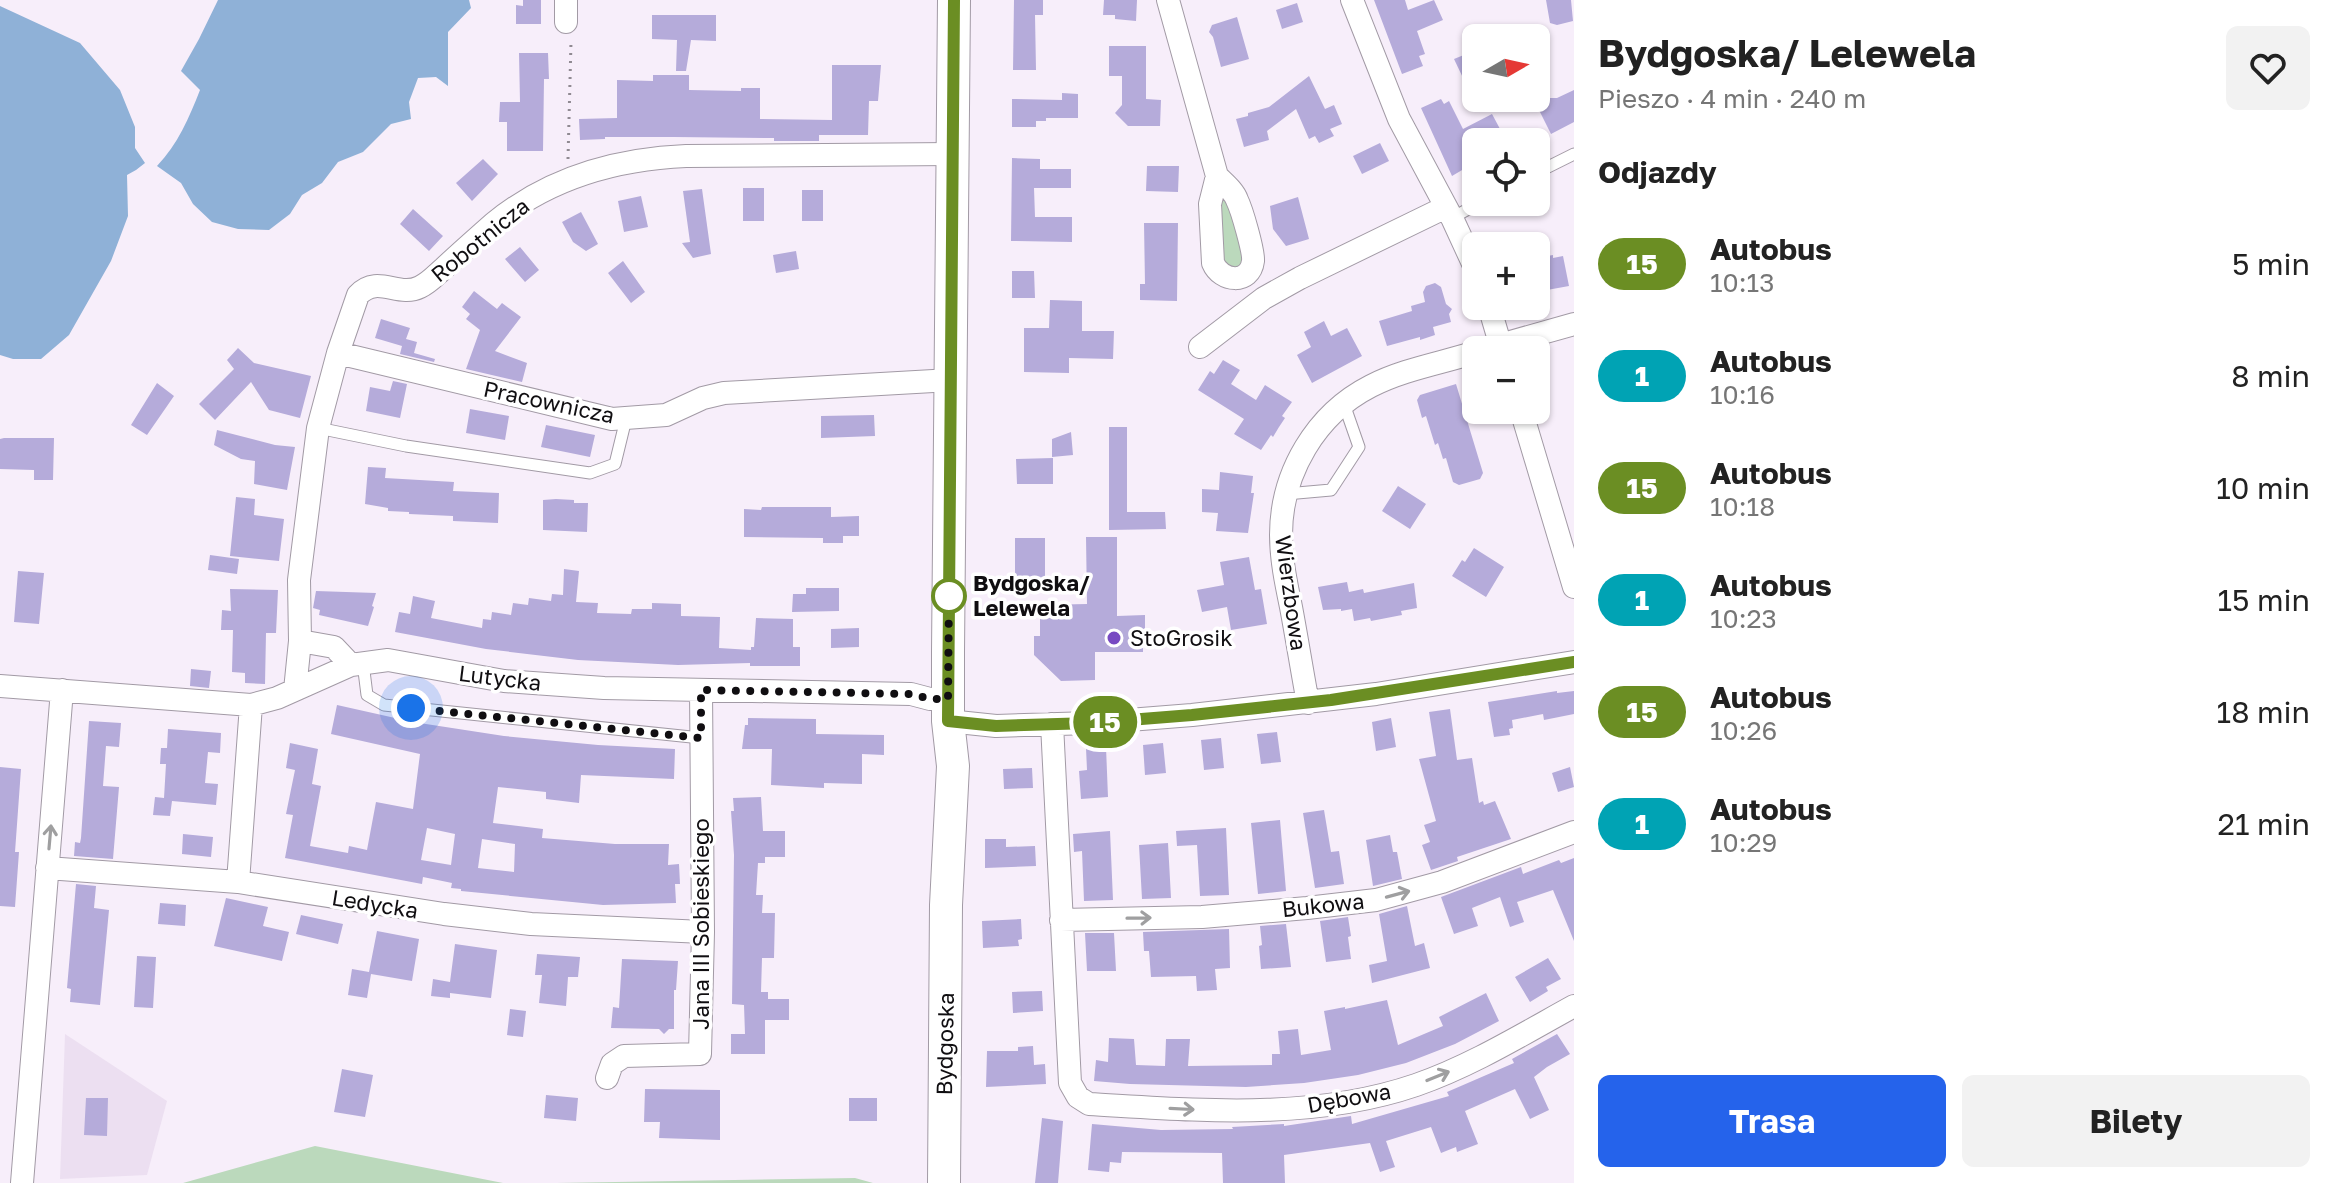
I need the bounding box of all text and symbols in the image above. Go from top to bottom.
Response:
north arrow [1462,24,1550,112]
map controls [1462,24,1550,424]
button: heart [2226,26,2310,110]
text: Bydgoska/ Lelewela [1598,30,1976,75]
text: Pieszo · 4 min · 240 m [1598,83,1866,114]
button: locate [1462,128,1550,216]
text: Odjazdy [1598,154,1717,190]
street label: Robotnicza [425,192,534,287]
text: Autobus [1710,231,1832,267]
button: + [1462,232,1550,320]
text: 5 min [2232,246,2310,282]
text: 15 [1626,247,1658,280]
text: 10:13 [1710,267,1774,298]
button: − [1462,336,1550,424]
text: Autobus [1710,343,1832,379]
text: 8 min [2231,358,2310,394]
text: 1 [1635,359,1649,392]
street label: Pracownicza [481,374,617,429]
text: 10:16 [1710,379,1775,410]
text: Autobus [1710,455,1832,491]
text: 10 min [2216,470,2310,506]
text: 15 [1626,471,1658,504]
text: 10:18 [1710,491,1775,522]
street label: Wierzbowa [1270,534,1313,652]
text: Autobus [1710,567,1832,603]
place label: Bydgoska/ Lelewela [973,569,1090,621]
marker: Bydgoska/ Lelewela [932,579,966,613]
text: 15 min [2218,582,2310,618]
text: 1 [1635,583,1649,616]
text: 10:23 [1710,603,1777,634]
place label: StoGrosik [1130,624,1233,651]
marker: StoGrosik [1105,629,1123,647]
street label: Lutycka [457,659,543,696]
text: Autobus [1710,679,1832,715]
your location [391,688,431,728]
text: 18 min [2217,694,2310,730]
text: 15 [1626,695,1658,728]
line badge: 15 [1069,696,1141,748]
text: 15 [1089,705,1121,738]
text: 10:26 [1710,715,1777,746]
text: Autobus [1710,791,1832,827]
text: 21 min [2218,806,2310,842]
text: 1 [1635,807,1649,840]
street label: Jana III Sobieskiego [687,818,714,1030]
one-way arrow [42,824,57,850]
text: 10:29 [1710,827,1777,858]
street label: Ledycka [330,883,420,924]
one-way arrow [1384,885,1410,900]
street label: Bukowa [1280,887,1366,922]
one-way arrow [1125,911,1152,926]
street label: Bydgoska [930,992,959,1096]
one-way arrow [1425,1068,1450,1082]
button: Trasa [1598,1075,1946,1167]
button: Bilety [1962,1075,2310,1167]
street label: Dębowa [1305,1077,1393,1118]
one-way arrow [1168,1102,1195,1117]

